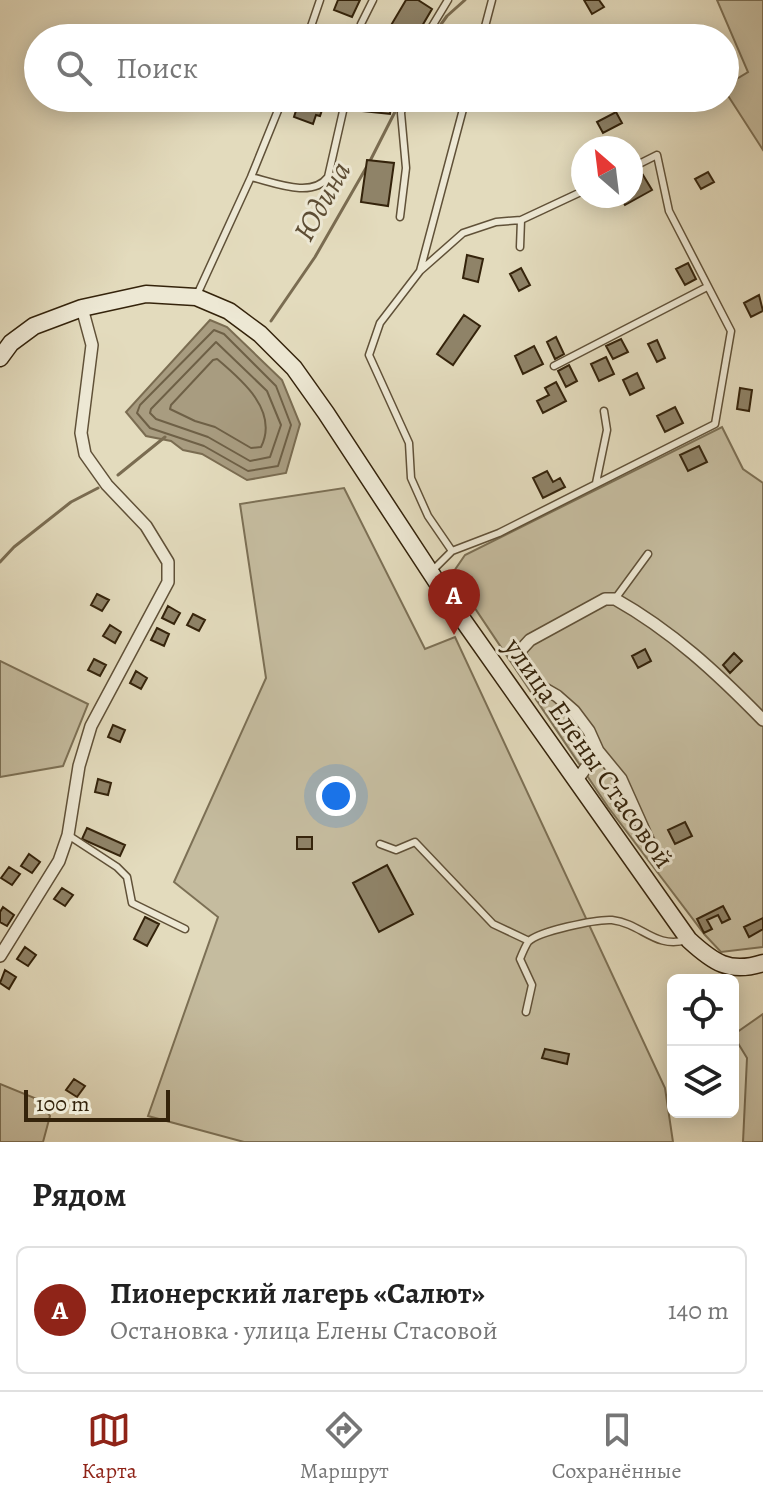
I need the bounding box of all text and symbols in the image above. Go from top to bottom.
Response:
search box [24,24,739,112]
icon: search [52,46,96,90]
text: Поиск [116,48,198,88]
north arrow [571,136,643,208]
water label: Юдина [284,154,360,248]
pin: A [428,569,480,635]
street label: улица Елены Стасовой [494,629,683,876]
your location [316,776,356,816]
map controls [667,974,739,1118]
button: locate [667,974,739,1046]
button: layers [667,1046,739,1118]
scale bar [24,1086,170,1122]
text: 100 m [36,1089,90,1119]
text: Рядом [32,1171,126,1218]
text: Пионерский лагерь «Салют» [110,1273,485,1313]
text: A [52,1293,68,1328]
text: 140 m [668,1293,729,1328]
text: Остановка · улица Елены Стасовой [110,1313,498,1348]
tab: Карта [81,1408,137,1486]
tab: Маршрут [300,1408,389,1486]
tab: Сохранённые [552,1408,682,1486]

